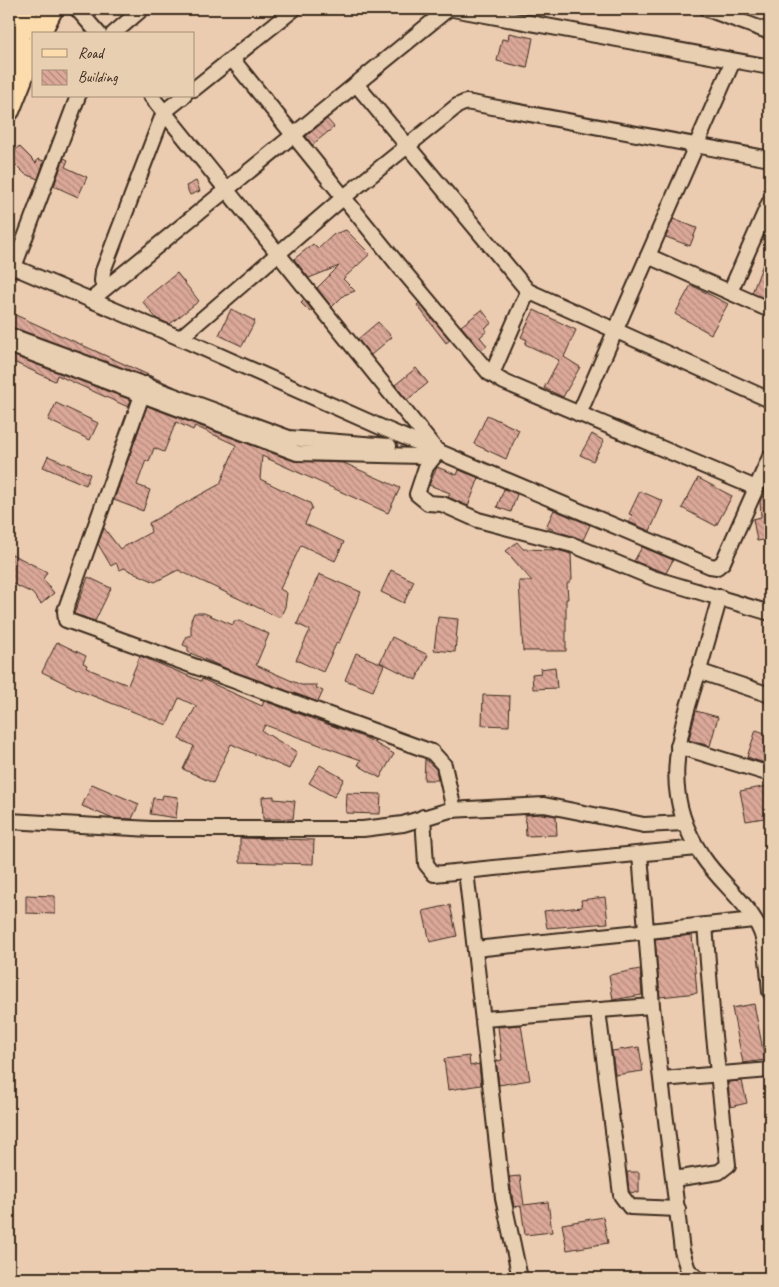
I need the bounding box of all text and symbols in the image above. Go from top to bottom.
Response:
legend [32,32,195,98]
text: Road [78,44,105,63]
text: Building [78,68,118,87]

